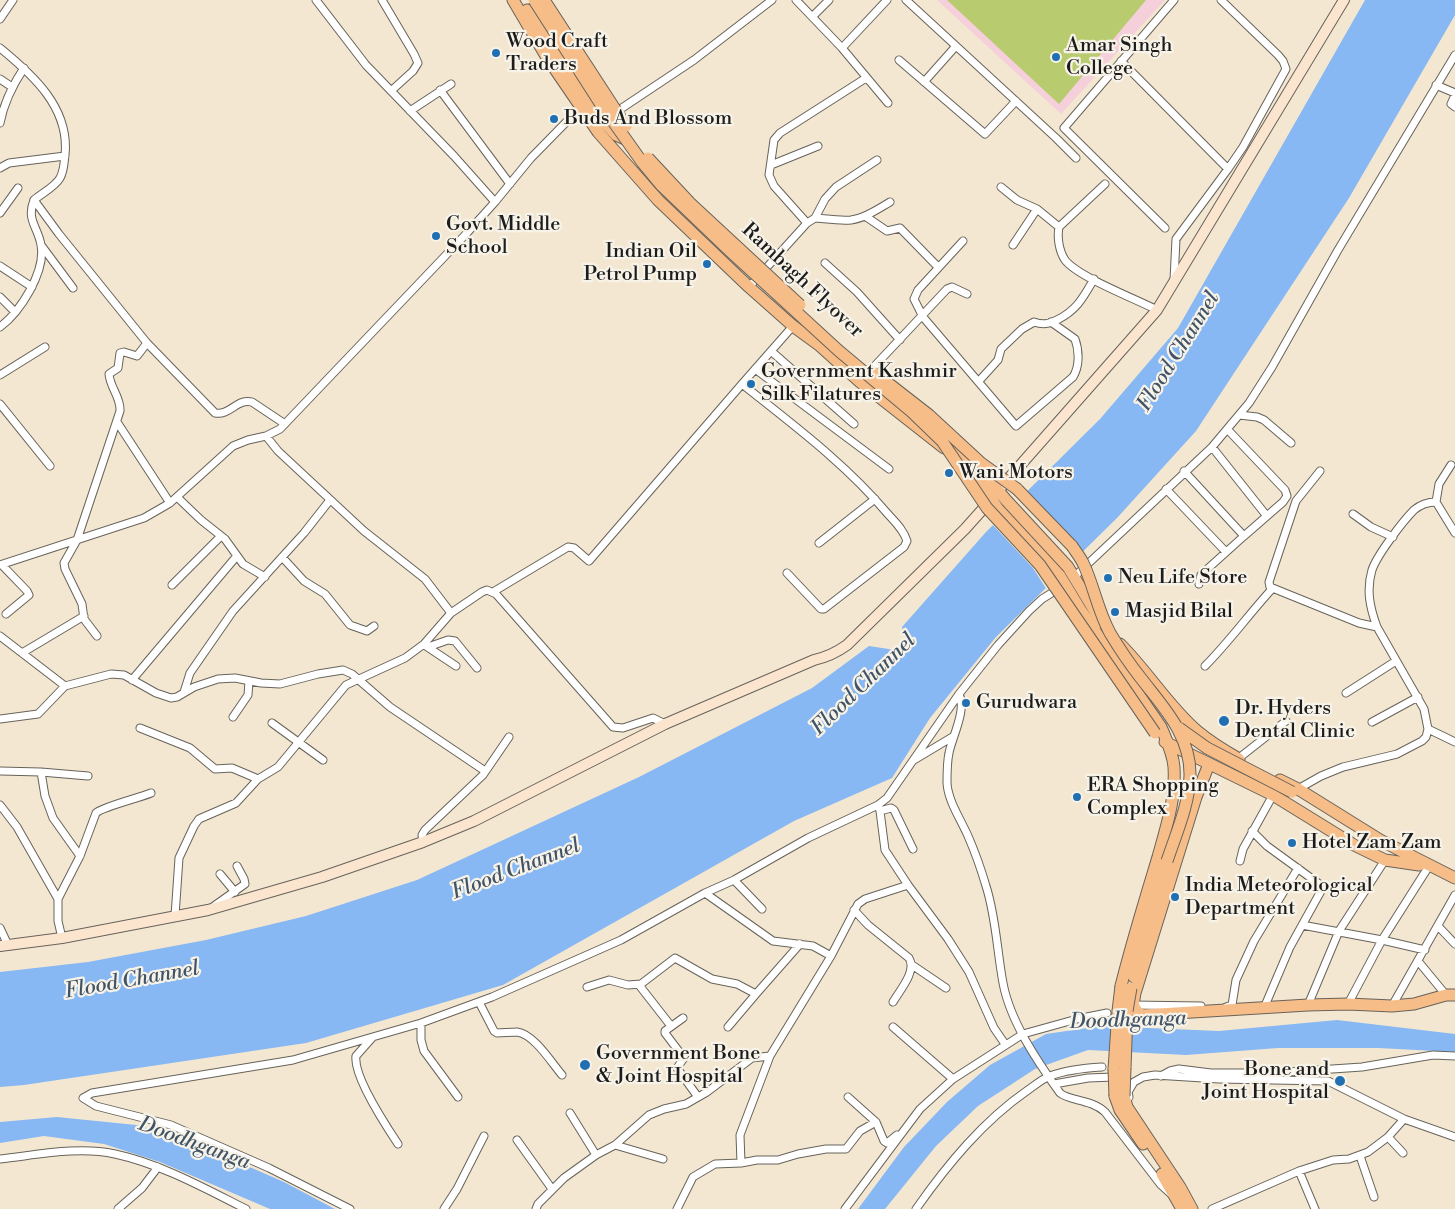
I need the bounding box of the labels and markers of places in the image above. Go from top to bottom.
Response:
place label: Wood Craft Traders [506,30,608,77]
place label: Amar Singh College [1066,34,1172,81]
marker: Wood Craft Traders [490,47,502,59]
marker: Amar Singh College [1050,51,1062,63]
place label: Buds And Blossom [564,107,732,131]
marker: Buds And Blossom [548,113,560,125]
place label: Govt. Middle School [446,213,560,260]
marker: Govt. Middle School [430,230,442,242]
place label: Indian Oil Petrol Pump [584,240,697,287]
marker: Indian Oil Petrol Pump [701,258,713,270]
place label: Government Kashmir Silk Filatures [761,360,957,407]
marker: Government Kashmir Silk Filatures [745,378,757,390]
place label: Wani Motors [959,461,1073,485]
marker: Wani Motors [943,467,955,479]
place label: Neu Life Store [1118,566,1247,590]
marker: Neu Life Store [1102,572,1114,584]
place label: Masjid Bilal [1125,600,1233,624]
marker: Masjid Bilal [1109,606,1121,618]
place label: Gurudwara [976,691,1077,715]
marker: Gurudwara [960,697,972,709]
place label: Dr. Hyders Dental Clinic [1235,697,1355,744]
marker: Dr. Hyders Dental Clinic [1217,714,1231,728]
place label: ERA Shopping Complex [1087,774,1219,821]
marker: ERA Shopping Complex [1071,791,1083,803]
place label: Hotel Zam Zam [1302,831,1442,855]
marker: Hotel Zam Zam [1286,837,1298,849]
place label: India Meteorological Department [1185,874,1373,921]
marker: India Meteorological Department [1169,891,1181,903]
place label: Government Bone & Joint Hospital [596,1042,760,1089]
marker: Government Bone & Joint Hospital [578,1058,592,1072]
place label: Bone and Joint Hospital [1202,1058,1329,1105]
marker: Bone and Joint Hospital [1333,1074,1347,1088]

